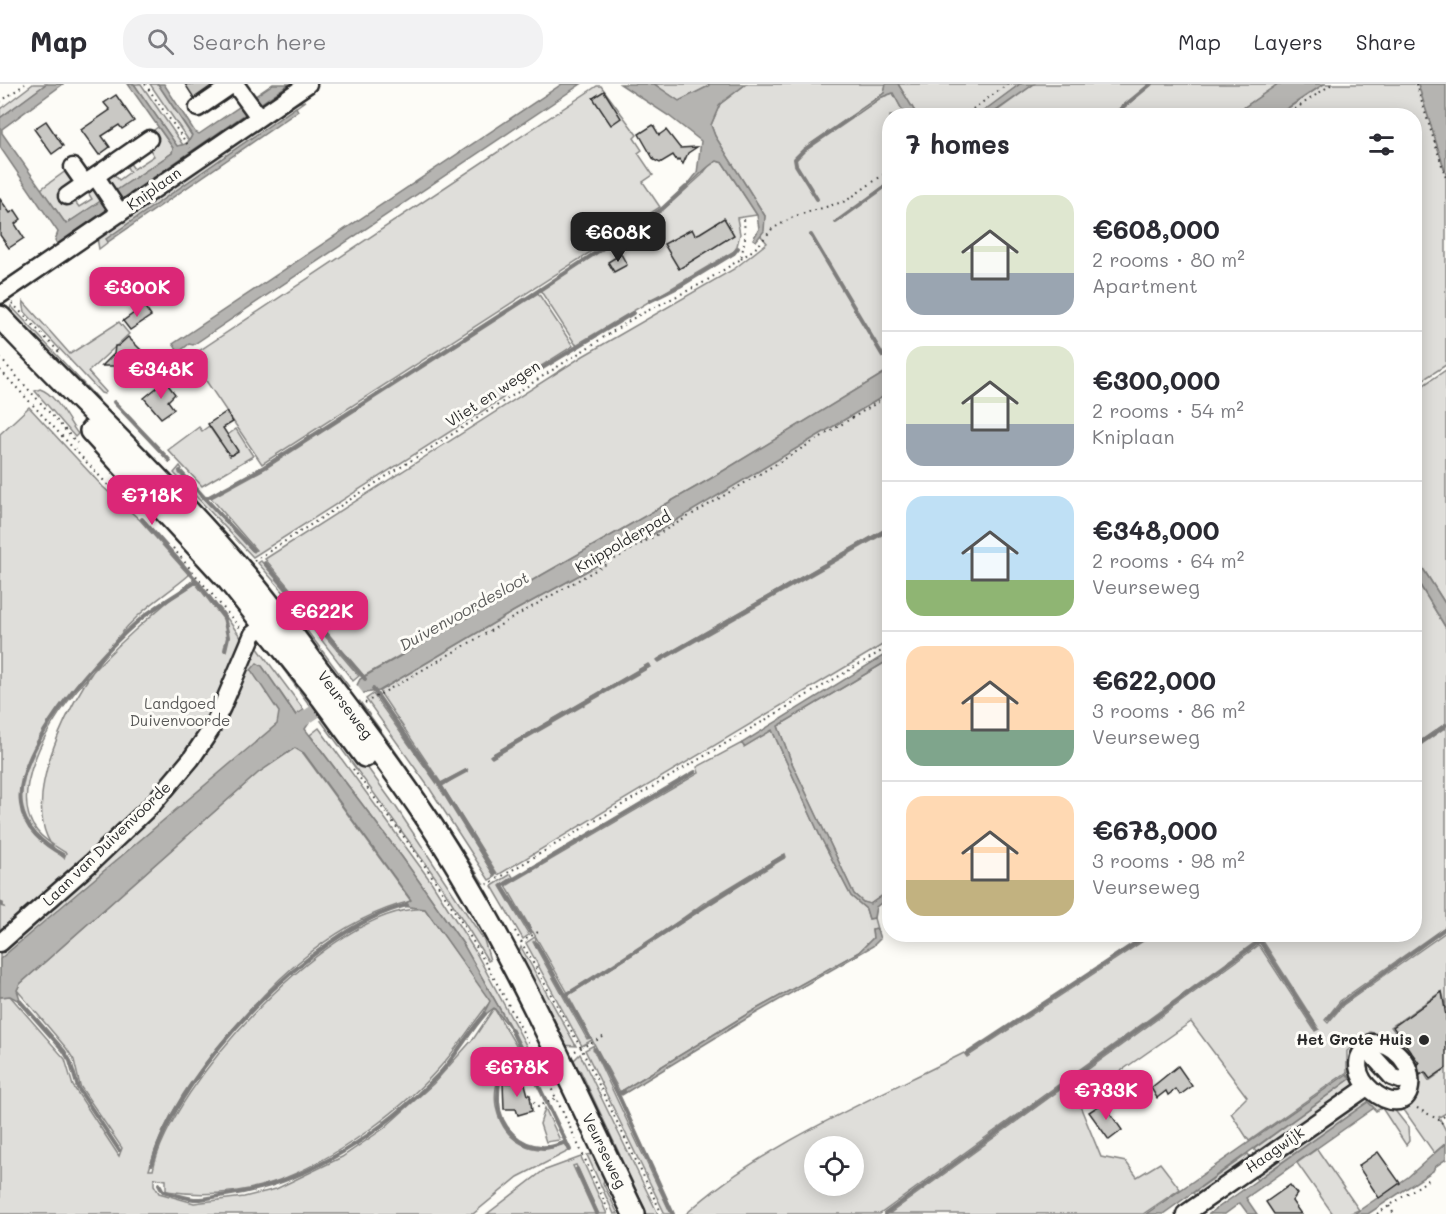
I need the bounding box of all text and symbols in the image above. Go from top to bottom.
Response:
search box [123,14,543,68]
text: Map [30,23,87,59]
icon: search [144,25,177,58]
text: Search here [192,27,326,56]
text: Map [1178,28,1221,55]
text: Layers [1254,28,1323,55]
text: Share [1356,28,1416,55]
text: 7 homes [906,127,1010,161]
icon: filters [1365,128,1398,161]
street label: Kniplaan [122,162,185,214]
pin: €608K [576,212,660,263]
text: €608,000 [1092,212,1220,246]
text: €608K [585,218,651,244]
icon: home [954,219,1026,291]
text: 2 rooms · 80 m² [1092,246,1245,272]
pin: €300K [95,267,179,318]
text: Apartment [1092,272,1198,298]
text: €300K [103,273,171,299]
pin: €348K [119,349,203,400]
text: €348K [128,355,194,381]
street label: Vliet en wegen [442,355,543,431]
text: €300,000 [1092,363,1220,397]
icon: home [954,370,1026,442]
text: 2 rooms · 54 m² [1092,397,1244,423]
text: Kniplaan [1092,423,1175,449]
pin: €718K [110,475,194,526]
text: €718K [121,481,183,507]
street label: Knippolderpad [571,506,674,577]
text: €348,000 [1092,513,1219,547]
icon: home [954,520,1026,592]
text: 2 rooms · 64 m² [1092,547,1244,573]
water label: Duivenvoordesloot [395,566,532,655]
text: Veurseweg [1092,573,1200,599]
pin: €622K [280,591,364,642]
text: €622K [290,597,354,623]
text: €622,000 [1092,663,1216,697]
street label: Veurseweg [313,666,378,743]
icon: home [954,670,1026,742]
park label: Landgoed Duivenvoorde [130,693,230,730]
text: 3 rooms · 86 m² [1092,697,1245,723]
text: Veurseweg [1092,723,1200,749]
street label: Laan van Duivenvoorde [38,777,175,910]
text: €678,000 [1092,813,1218,847]
icon: home [954,820,1026,892]
text: 3 rooms · 98 m² [1092,847,1245,873]
text: Veurseweg [1092,873,1200,899]
place label: Het Grote Huis [1296,1029,1412,1049]
marker: Het Grote Huis [1417,1033,1431,1047]
pin: €678K [475,1047,559,1098]
text: €678K [484,1053,550,1079]
pin: €733K [1064,1070,1148,1121]
text: €733K [1074,1076,1138,1102]
street label: Veurseweg [578,1110,632,1192]
street label: Haagwijk [1241,1122,1308,1177]
map controls [804,1136,864,1196]
button: locate [804,1136,864,1196]

